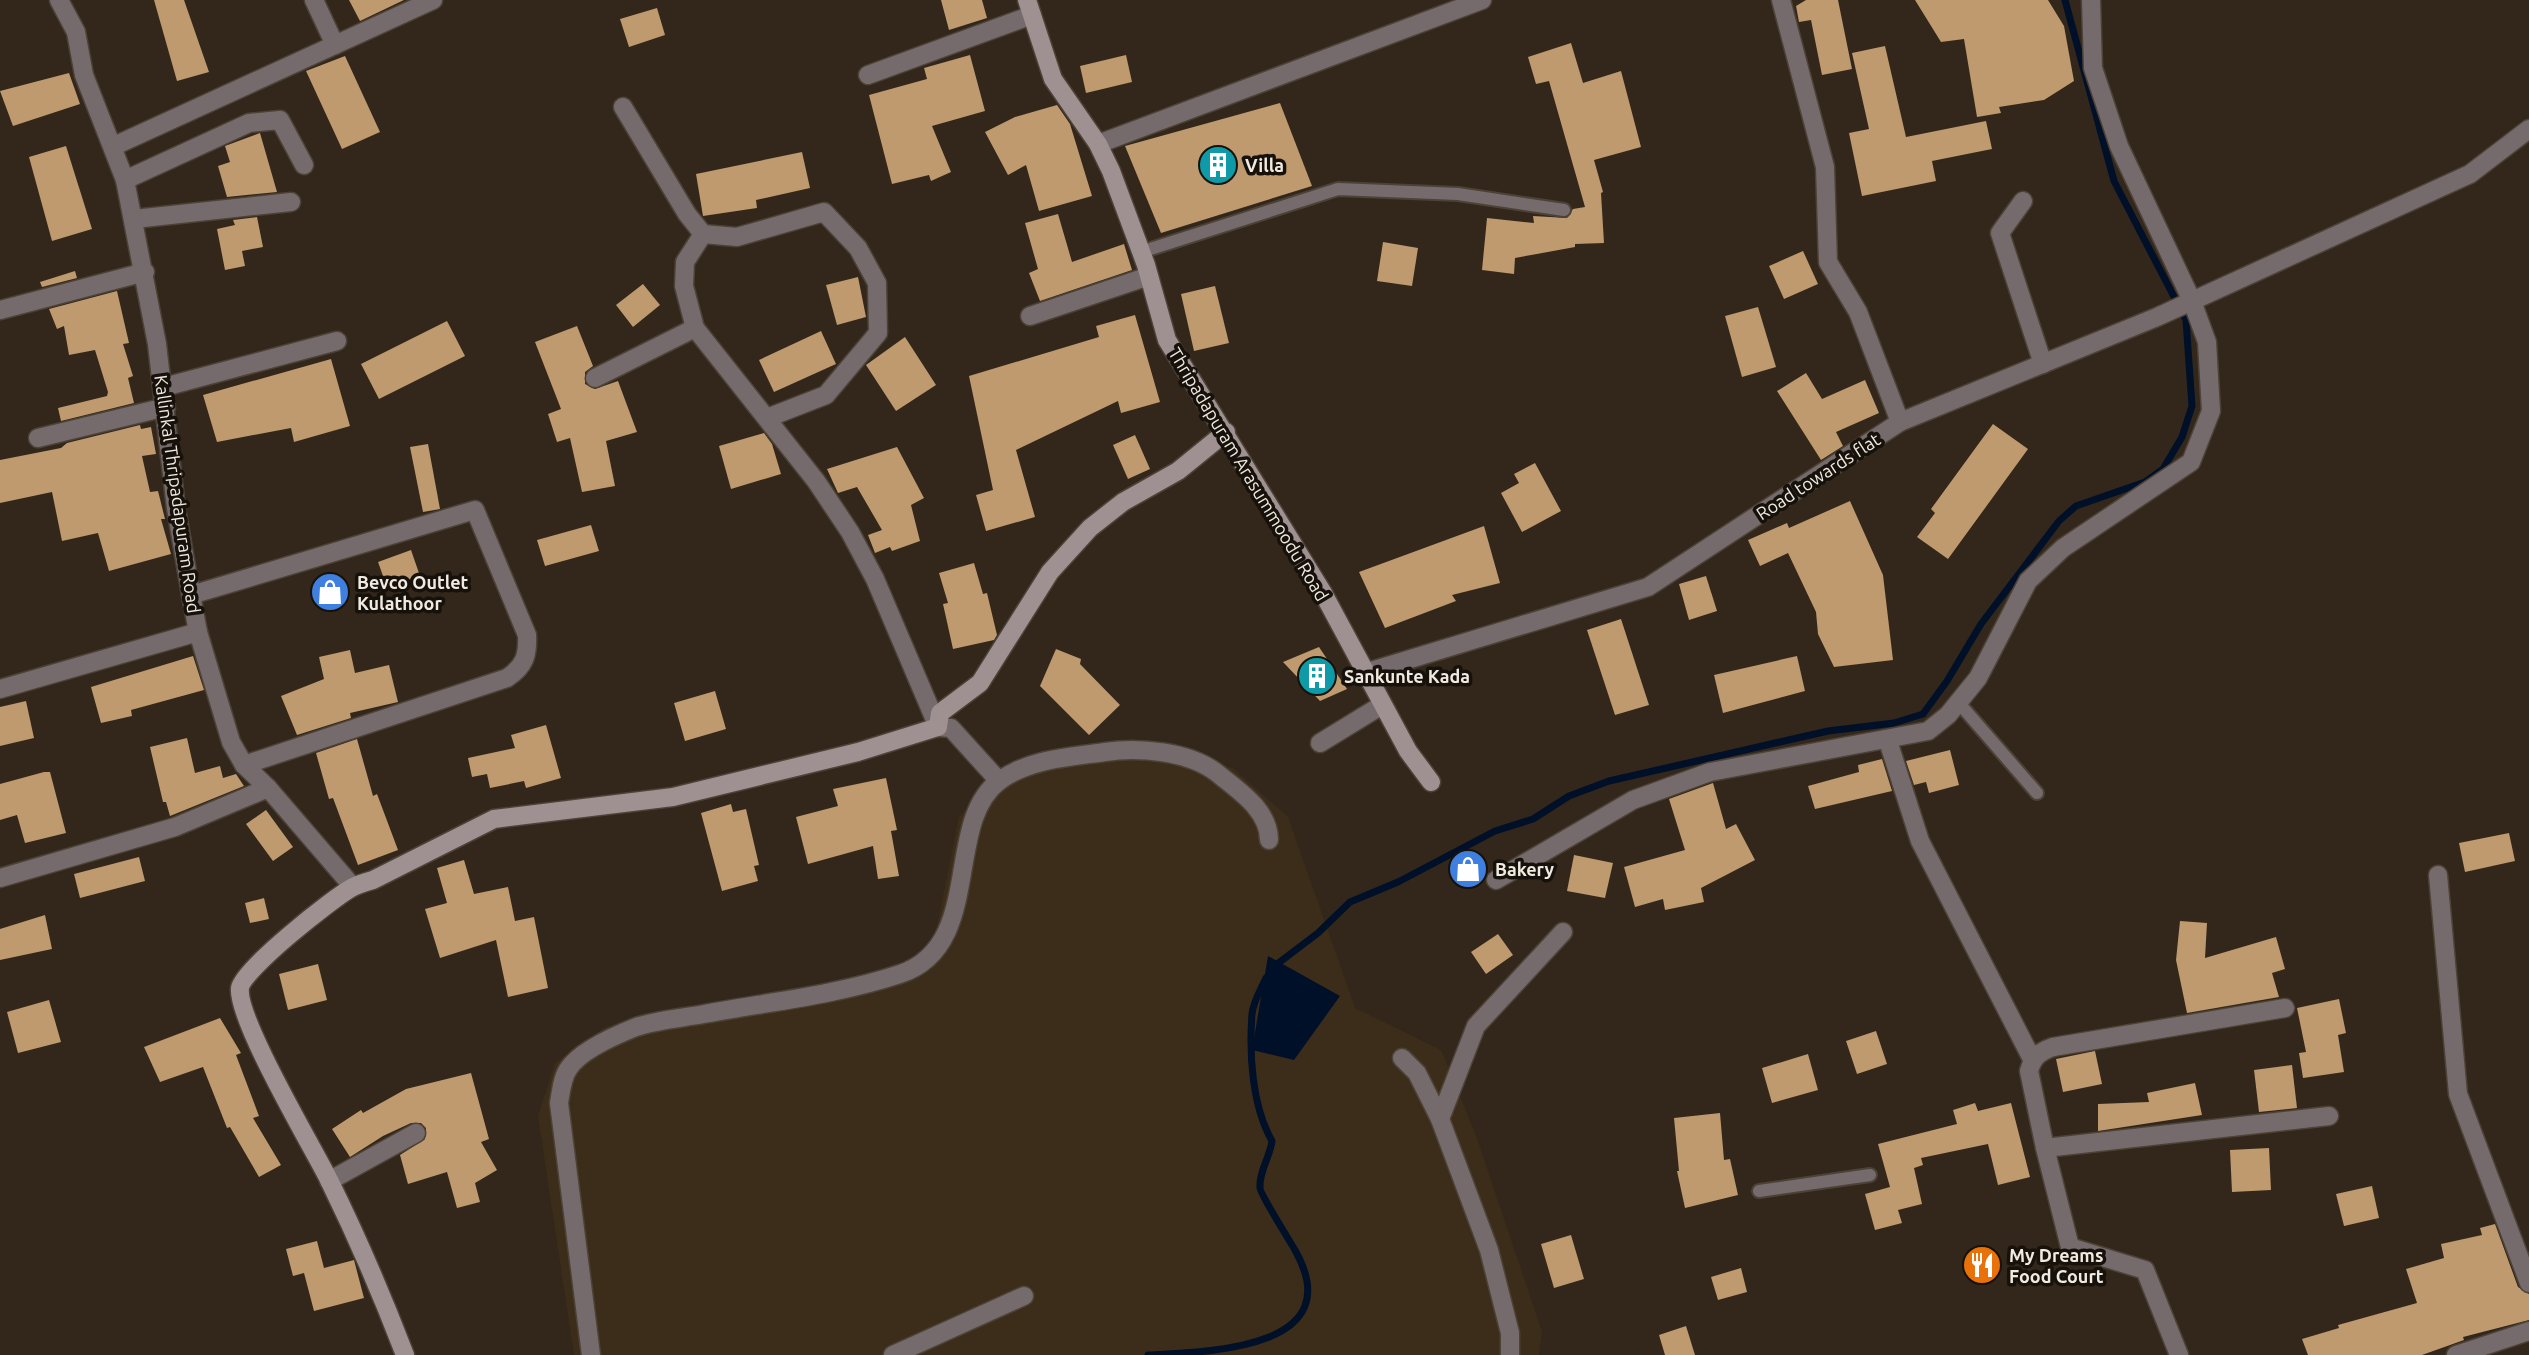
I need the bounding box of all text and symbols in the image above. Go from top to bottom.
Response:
building icon: Villa [1197,144,1239,186]
place label: Villa [1245,155,1284,175]
street label: Thripadapuram Arasummoodu Road [1165,344,1333,604]
street label: Kallinkal Thripadapuram Road [151,374,205,614]
street label: Road towards flat [1752,429,1884,523]
shop icon: Bevco Outlet Kulathoor [309,571,351,613]
place label: Bevco Outlet Kulathoor [357,572,469,613]
building icon: Sankunte Kada [1296,655,1338,697]
place label: Sankunte Kada [1344,666,1470,686]
shop icon: Bakery [1447,848,1489,890]
place label: Bakery [1495,859,1555,879]
restaurant icon: My Dreams Food Court [1961,1244,2003,1286]
place label: My Dreams Food Court [2009,1245,2104,1286]

